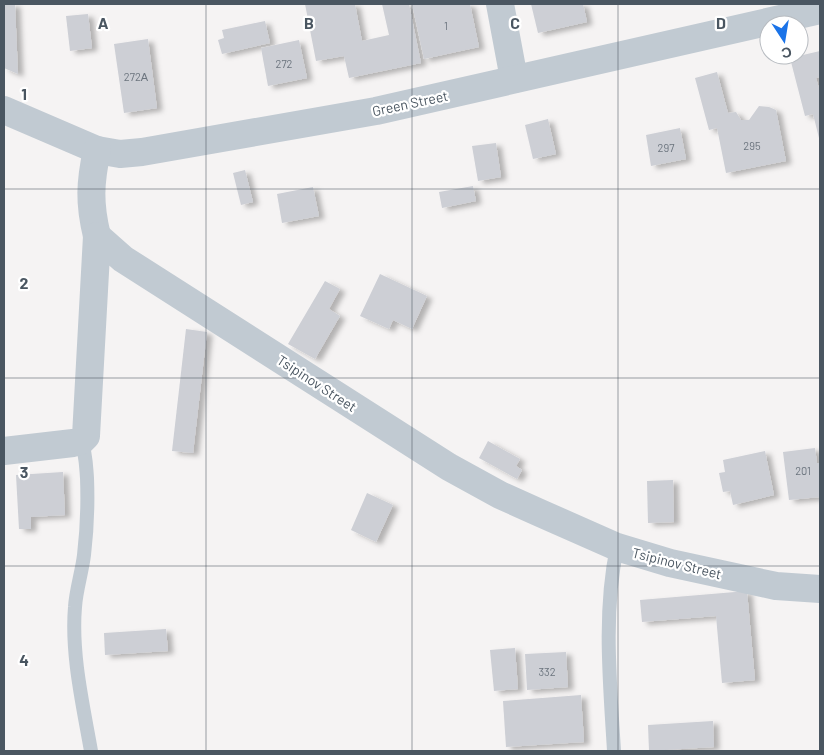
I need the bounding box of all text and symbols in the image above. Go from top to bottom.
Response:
text: A [98,13,109,32]
text: B [304,13,314,32]
text: C [510,13,520,32]
text: D [716,13,726,32]
north arrow [759,15,809,65]
house number: 1 [444,19,448,32]
text: С [780,44,794,63]
house number: 272 [276,57,293,70]
house number: 272А [124,70,149,83]
text: 1 [21,84,27,103]
street label: Green Street [371,87,449,119]
house number: 295 [743,139,761,152]
house number: 297 [658,141,674,154]
text: 2 [20,273,29,292]
street label: Tsipinov Street [274,351,360,415]
text: 3 [20,462,28,481]
house number: 201 [795,464,811,477]
street label: Tsipinov Street [631,544,723,582]
text: 4 [19,650,29,669]
house number: 332 [538,665,556,678]

